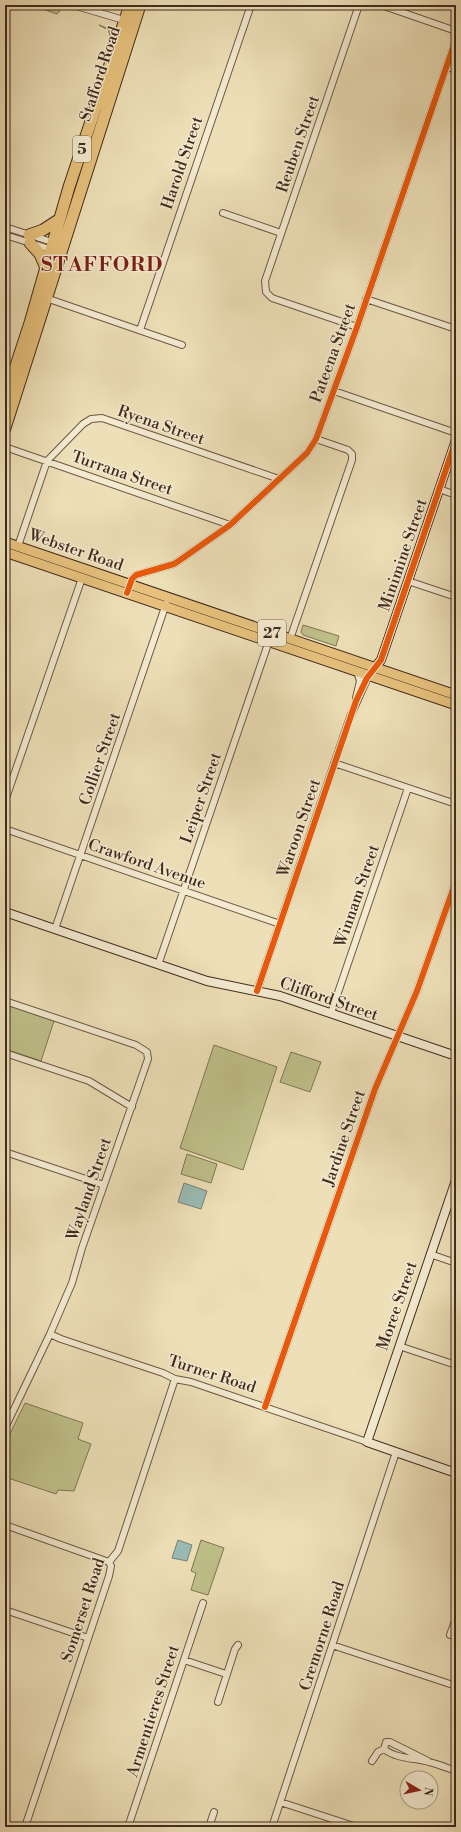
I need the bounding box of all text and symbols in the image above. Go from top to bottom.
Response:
street label: Stafford Road [75,24,125,124]
street label: Reuben Street [272,92,324,195]
street label: Harold Street [157,113,207,212]
road number: 5 [73,136,91,162]
district label: STAFFORD [41,253,163,278]
street label: Pateena Street [306,300,360,405]
street label: Ryena Street [115,401,208,449]
street label: Turrana Street [69,446,176,500]
street label: Minimine Street [374,496,432,614]
street label: Webster Road [25,524,126,576]
road number: 27 [258,620,286,646]
street label: Collier Street [75,710,125,808]
street label: Leiper Street [176,750,226,846]
street label: Waroon Street [273,776,325,881]
street label: Crawford Avenue [85,834,209,894]
street label: Winnam Street [330,842,384,951]
street label: Clifford Street [277,973,381,1025]
street label: Jardine Street [318,1087,370,1190]
street label: Wayland Street [62,1135,116,1244]
street label: Moree Street [372,1259,422,1353]
street label: Turner Road [166,1350,258,1398]
street label: Somerset Road [57,1555,109,1665]
street label: Cremorne Road [295,1579,349,1693]
street label: Armentieres Street [122,1642,184,1780]
north arrow [399,1770,439,1810]
text: N [420,1786,435,1797]

